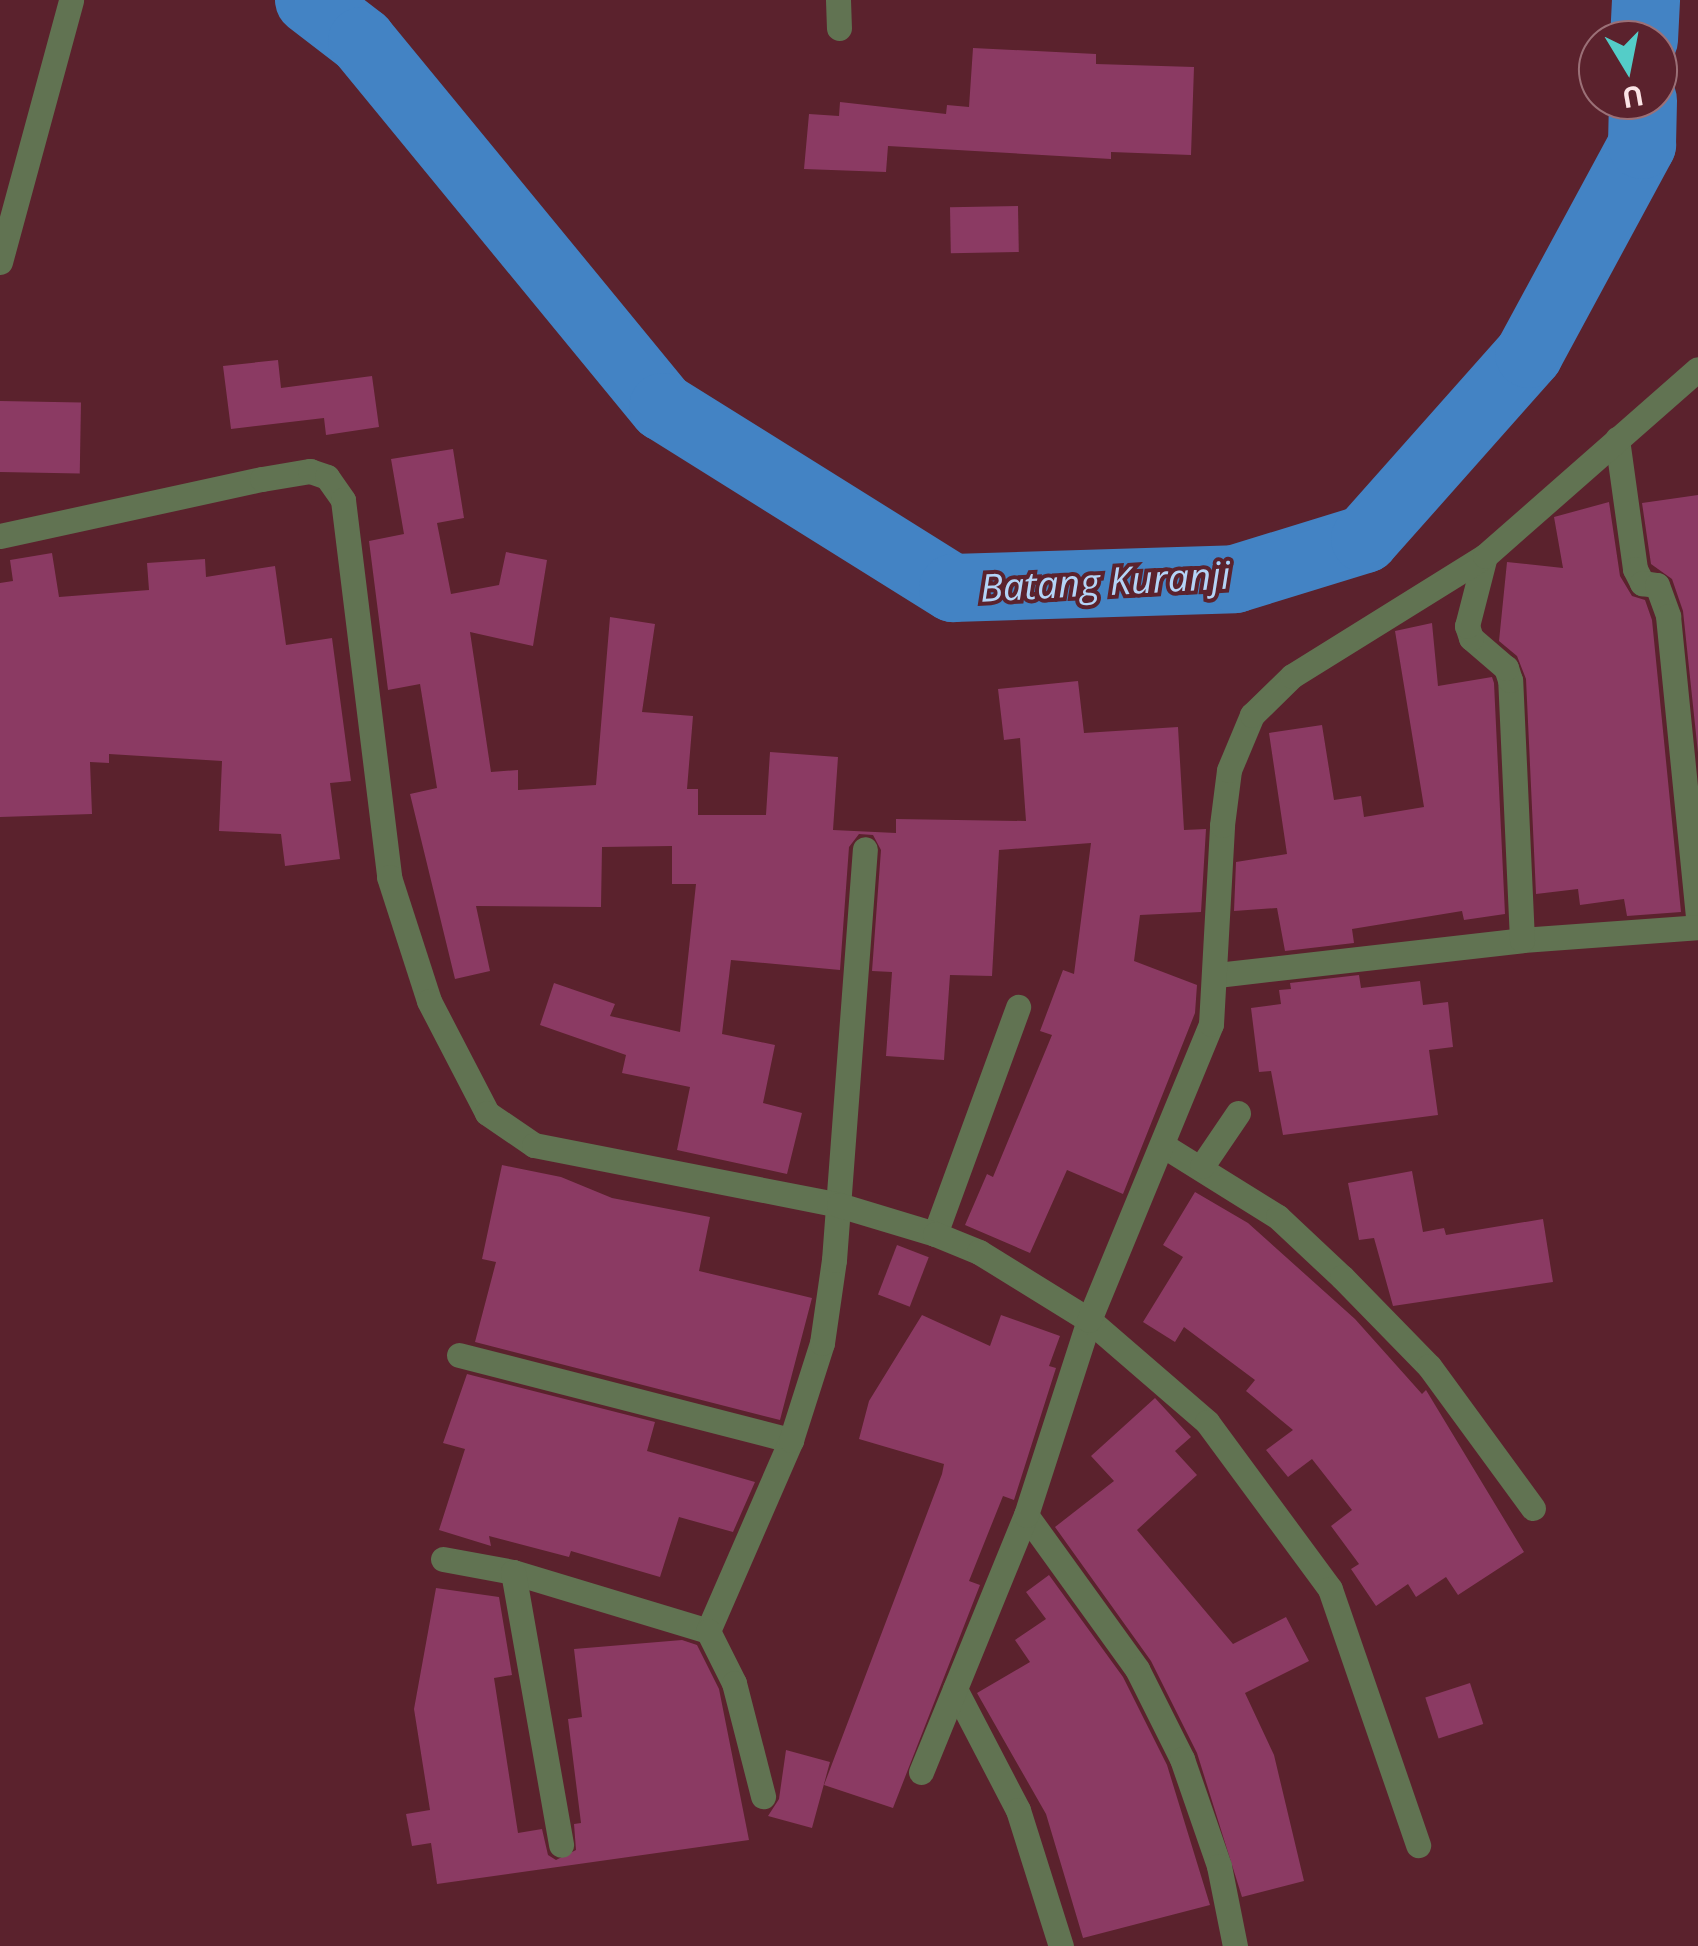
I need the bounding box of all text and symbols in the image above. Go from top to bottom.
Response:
north arrow [1578,20,1678,120]
text: U [1619,77,1647,118]
water label: Batang Kuranji [979,552,1231,610]

